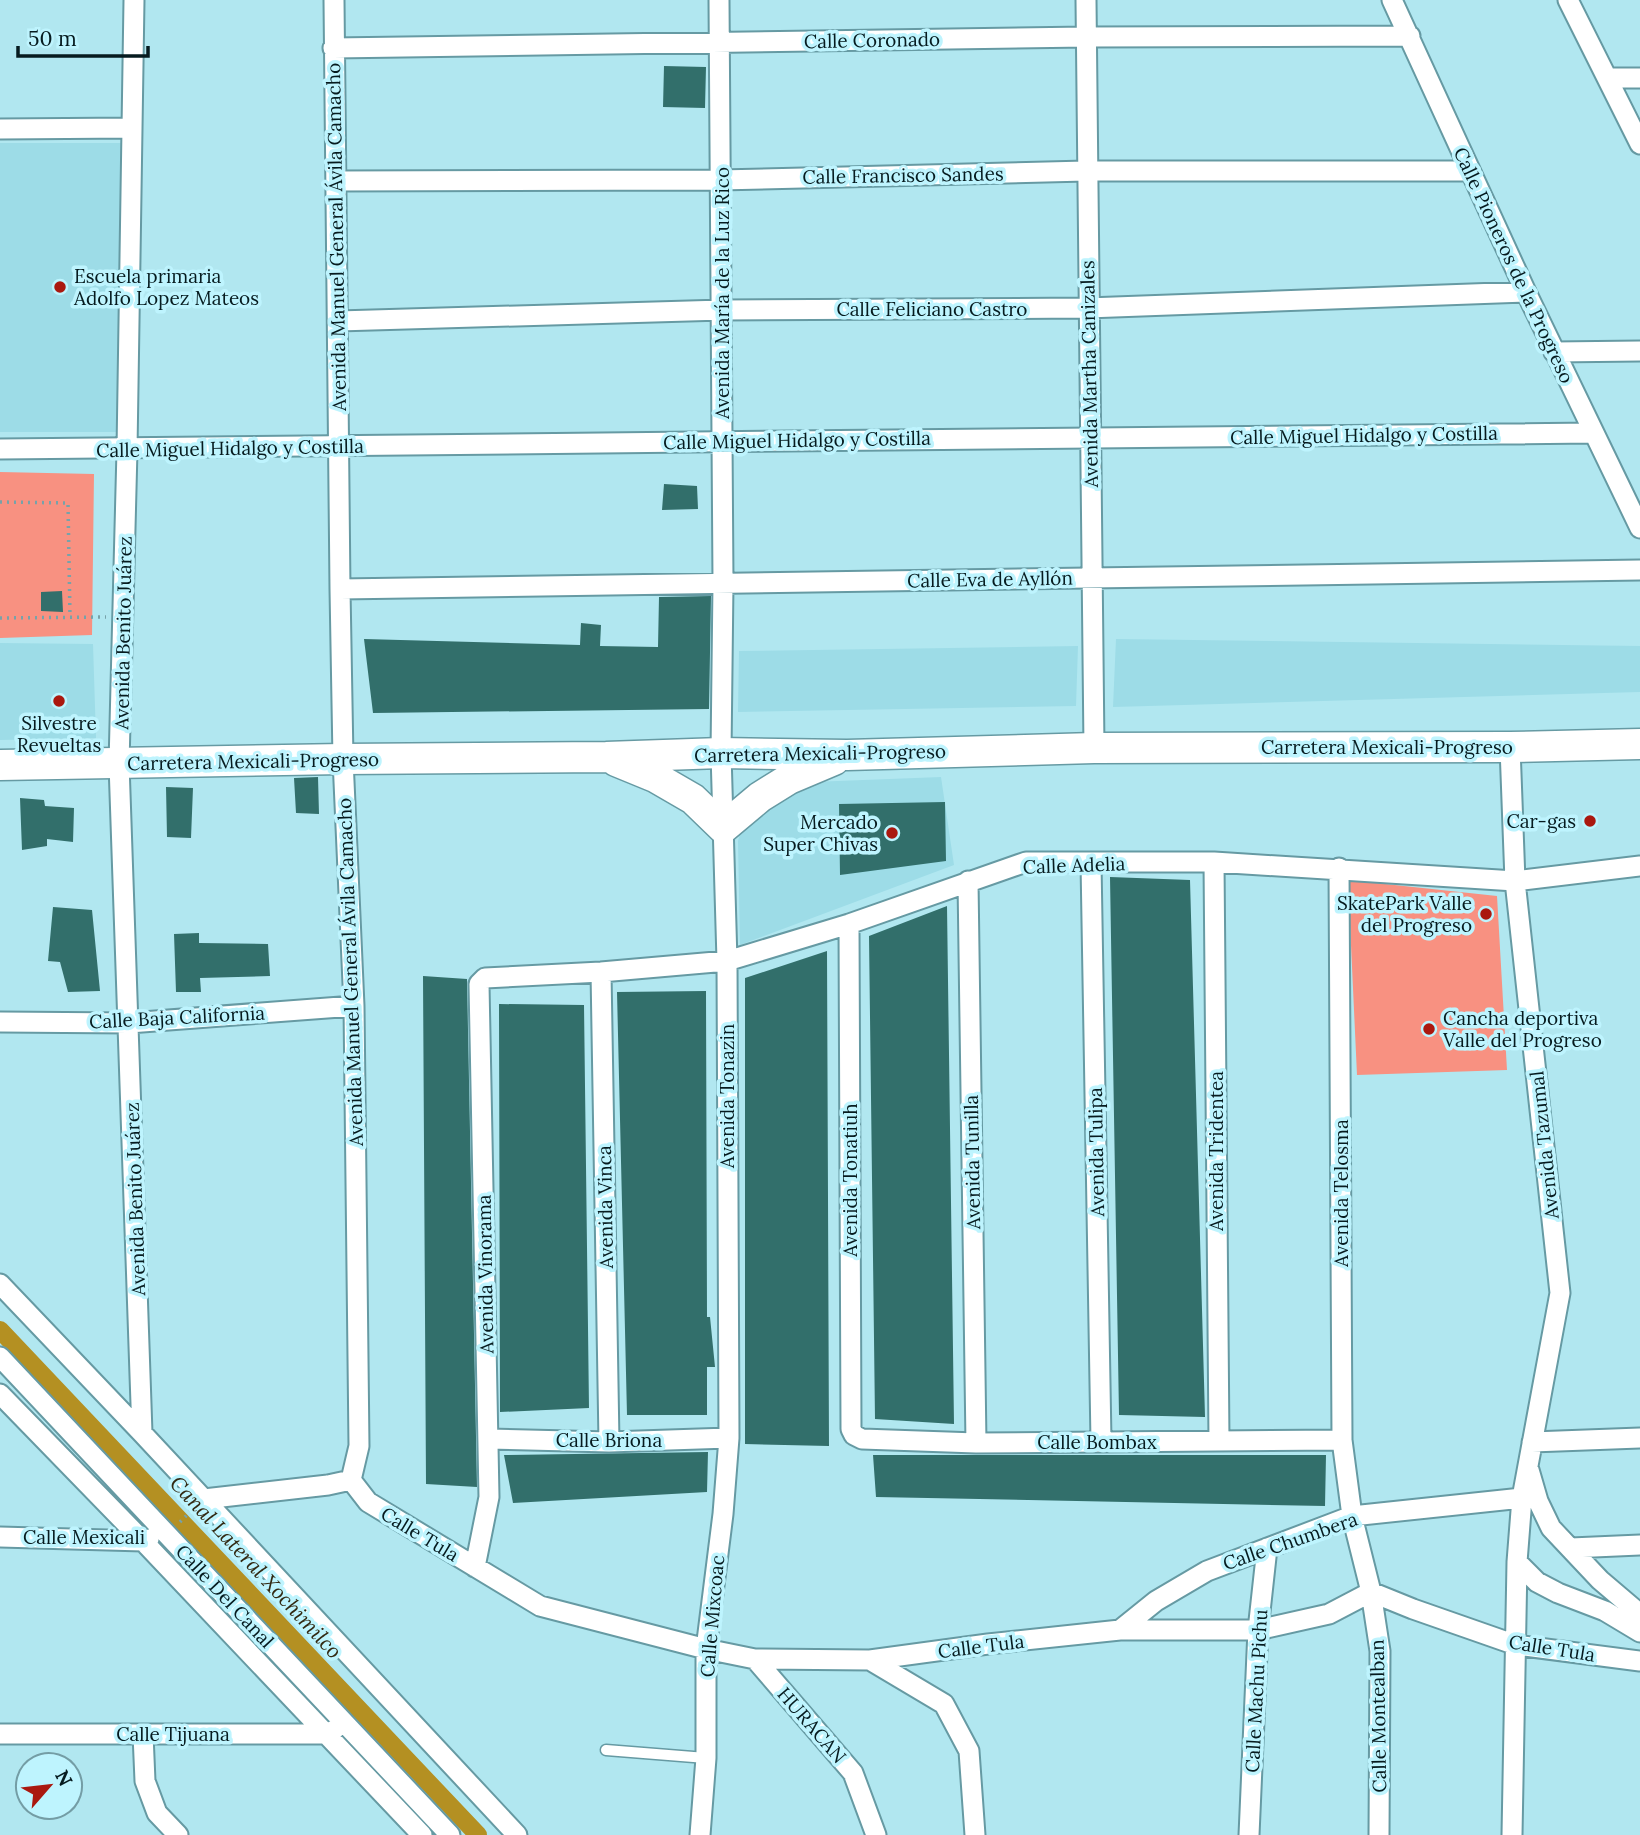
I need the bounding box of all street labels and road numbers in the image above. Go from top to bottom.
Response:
street label: Calle Coronado [804,27,940,53]
street label: Avenida Manuel General Ávila Camacho [321,63,351,412]
street label: Calle Pioneros de la Progreso [1449,143,1579,387]
street label: Calle Francisco Sandes [802,161,1004,189]
street label: Avenida María de la Luz Rico [710,167,734,420]
street label: Avenida Martha Canizales [1075,260,1103,489]
street label: Calle Feliciano Castro [837,297,1028,321]
street label: Calle Miguel Hidalgo y Costilla [1230,421,1498,449]
street label: Calle Miguel Hidalgo y Costilla [663,426,931,454]
street label: Calle Miguel Hidalgo y Costilla [96,434,364,462]
street label: Avenida Benito Juárez [109,536,137,731]
street label: Calle Eva de Ayllón [907,566,1073,592]
street label: Carretera Mexicali-Progreso [1261,735,1513,759]
street label: Carretera Mexicali-Progreso [694,739,946,767]
street label: Carretera Mexicali-Progreso [127,747,379,775]
street label: Avenida Manuel General Ávila Camacho [332,797,368,1148]
street label: Calle Adelia [1022,851,1126,879]
street label: Calle Baja California [88,1000,266,1034]
street label: Avenida Tonazin [715,1024,739,1169]
street label: Avenida Tazumal [1524,1070,1564,1221]
street label: Avenida Tridentea [1204,1071,1228,1232]
street label: Avenida Tulipa [1083,1087,1109,1218]
street label: Avenida Tunilla [959,1094,985,1230]
street label: Avenida Benito Juárez [120,1102,150,1297]
street label: Avenida Tonatiuh [838,1103,862,1258]
street label: Avenida Telosma [1329,1119,1353,1268]
street label: Avenida Vinca [592,1145,618,1270]
street label: Avenida Vinorama [472,1194,498,1355]
street label: Calle Briona [556,1428,662,1452]
street label: Calle Bombax [1037,1430,1157,1454]
street label: Calle Tula [377,1501,464,1567]
street label: Calle Chumbera [1219,1507,1361,1575]
street label: Calle Mexicali [23,1525,145,1549]
street label: Calle Del Canal [171,1539,279,1653]
street label: Calle Mixcoac [695,1554,729,1678]
street label: Calle Machu Pichu [1240,1609,1272,1773]
street label: Calle Tula [936,1629,1026,1663]
street label: Calle Tula [1507,1629,1597,1667]
street label: Calle Montealban [1365,1639,1391,1793]
street label: HURACAN [772,1682,852,1768]
street label: Calle Tijuana [116,1722,230,1746]

